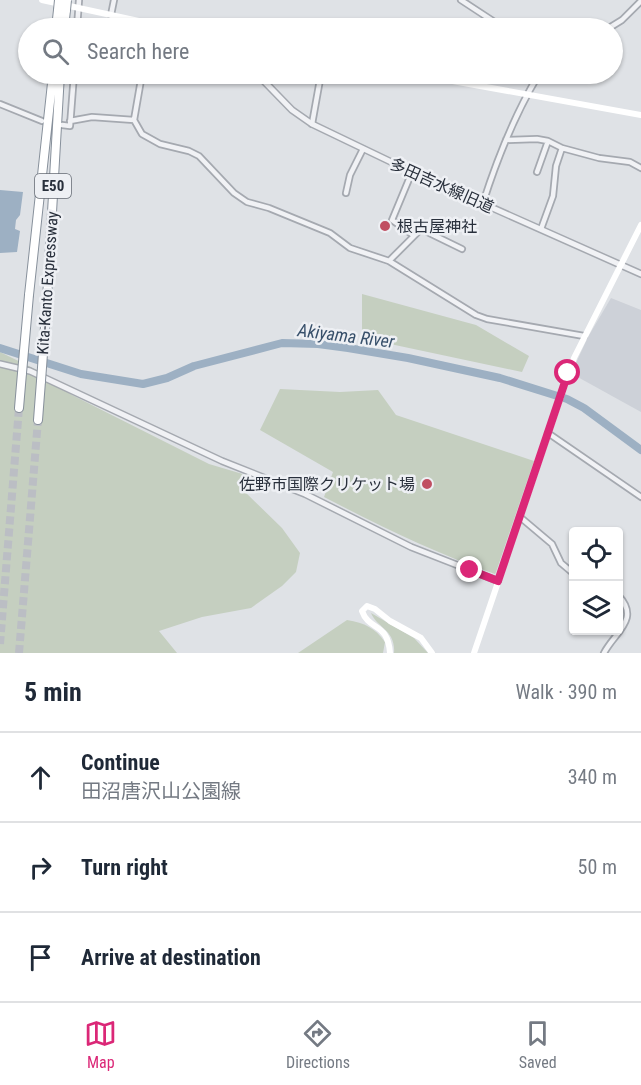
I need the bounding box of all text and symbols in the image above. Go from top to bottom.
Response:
search box [18,18,623,84]
icon: search [39,35,72,68]
text: Search here [87,39,189,64]
street label: 多田吉水線旧道 [387,154,497,217]
road number: E50 [35,174,71,198]
street label: Kita-Kanto Expressway [33,210,62,355]
place label: 根古屋神社 [397,217,477,236]
marker: 根古屋神社 [378,219,392,233]
water label: Akiyama River [296,319,396,352]
route start [554,359,580,385]
place label: 佐野市国際クリケット場 [239,475,415,494]
marker: 佐野市国際クリケット場 [420,477,434,491]
map controls [569,527,623,635]
button: locate [569,527,623,581]
route end [456,556,482,582]
button: layers [569,581,623,635]
text: 5 min [24,677,82,707]
text: Walk · 390 m [516,680,617,704]
text: Continue [81,750,160,775]
icon: ahead [24,761,57,794]
text: 340 m [568,765,617,789]
text: 田沼唐沢山公園線 [81,779,241,803]
icon: right [24,851,57,884]
text: Turn right [81,855,168,880]
text: 50 m [578,855,617,879]
icon: arrive [24,941,57,974]
text: Arrive at destination [81,945,261,970]
tab: Map [84,1017,117,1072]
tab: Directions [286,1017,350,1072]
tab: Saved [519,1017,557,1072]

